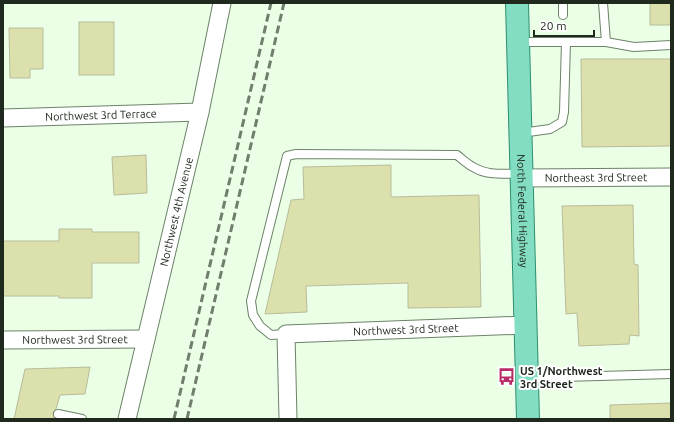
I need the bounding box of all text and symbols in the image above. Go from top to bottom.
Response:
scale bar [534,12,594,38]
text: 20 m [540,19,567,32]
street label: Northwest 3rd Terrace [45,107,157,123]
street label: North Federal Highway [515,154,530,269]
street label: Northwest 4th Avenue [158,156,195,268]
street label: Northeast 3rd Street [545,171,648,184]
street label: Northwest 3rd Street [353,322,459,337]
street label: Northwest 3rd Street [22,333,128,346]
place label: US 1/Northwest 3rd Street [520,365,603,390]
bus stop icon: US 1/Northwest 3rd Street [497,367,517,387]

